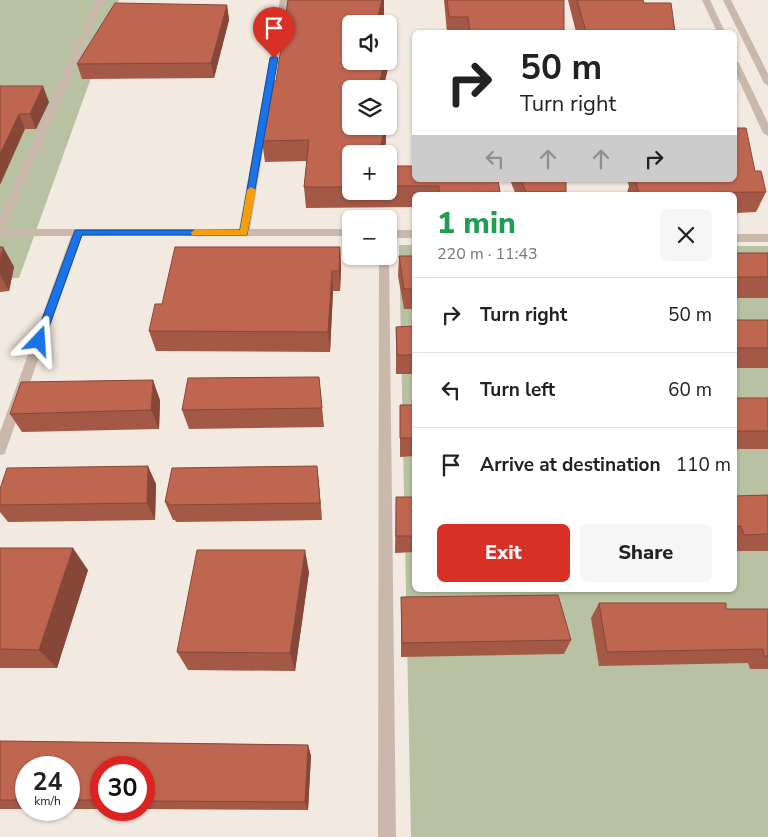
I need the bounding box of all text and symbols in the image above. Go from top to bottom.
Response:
pin [253,7,295,58]
icon: arrive [260,14,288,42]
map controls [342,15,397,265]
button: sound [342,15,397,70]
text: 50 m [520,44,602,91]
icon: right [437,50,502,115]
button: layers [342,80,397,135]
text: Turn right [520,89,616,119]
button: + [342,145,397,200]
icon: left [481,145,509,173]
icon: ahead [534,145,562,173]
icon: ahead [587,145,615,173]
icon: right [640,145,668,173]
text: 1 min [437,203,516,244]
button: close [660,209,712,261]
button: − [342,210,397,265]
text: 220 m · 11:43 [437,243,538,265]
icon: right [437,301,465,329]
text: Turn right [480,302,567,328]
text: 50 m [668,302,712,328]
position arrow [12,314,64,366]
icon: left [437,376,465,404]
text: Turn left [480,377,555,403]
text: 60 m [668,377,712,403]
icon: arrive [437,451,465,479]
text: Arrive at destination [480,452,661,478]
text: 110 m [676,452,731,478]
button: Exit [437,524,570,582]
button: Share [580,524,712,582]
speed limit sign: 30 [90,756,155,821]
text: 24 [32,765,63,799]
text: km/h [34,793,61,809]

